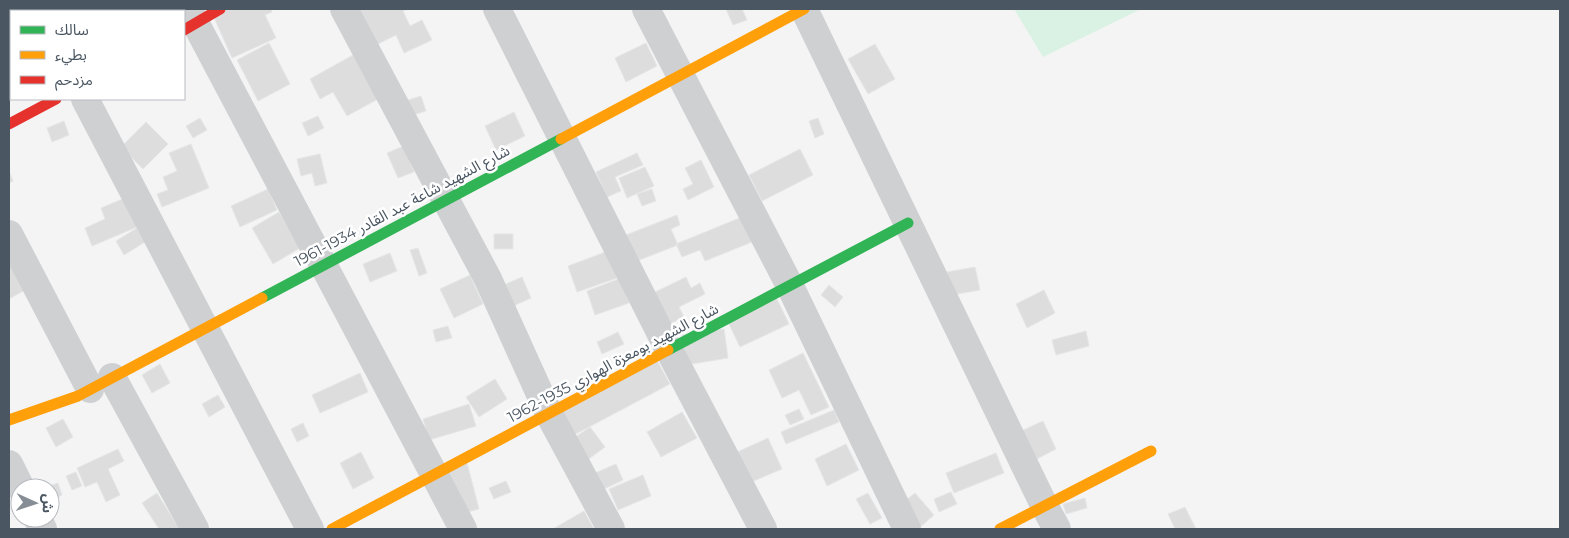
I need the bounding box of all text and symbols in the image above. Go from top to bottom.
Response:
legend [10,10,185,100]
text: سالك [55,20,89,39]
text: بطيء [55,45,87,66]
text: مزدحم [55,70,93,91]
street label: شارع الشهيد شاعة عبد القادر 1934-1961 [291,140,514,273]
street label: شارع الشهيد بومعزة الهواري 1935-1962 [504,299,723,429]
north arrow [10,478,60,528]
text: ش [38,494,57,514]

